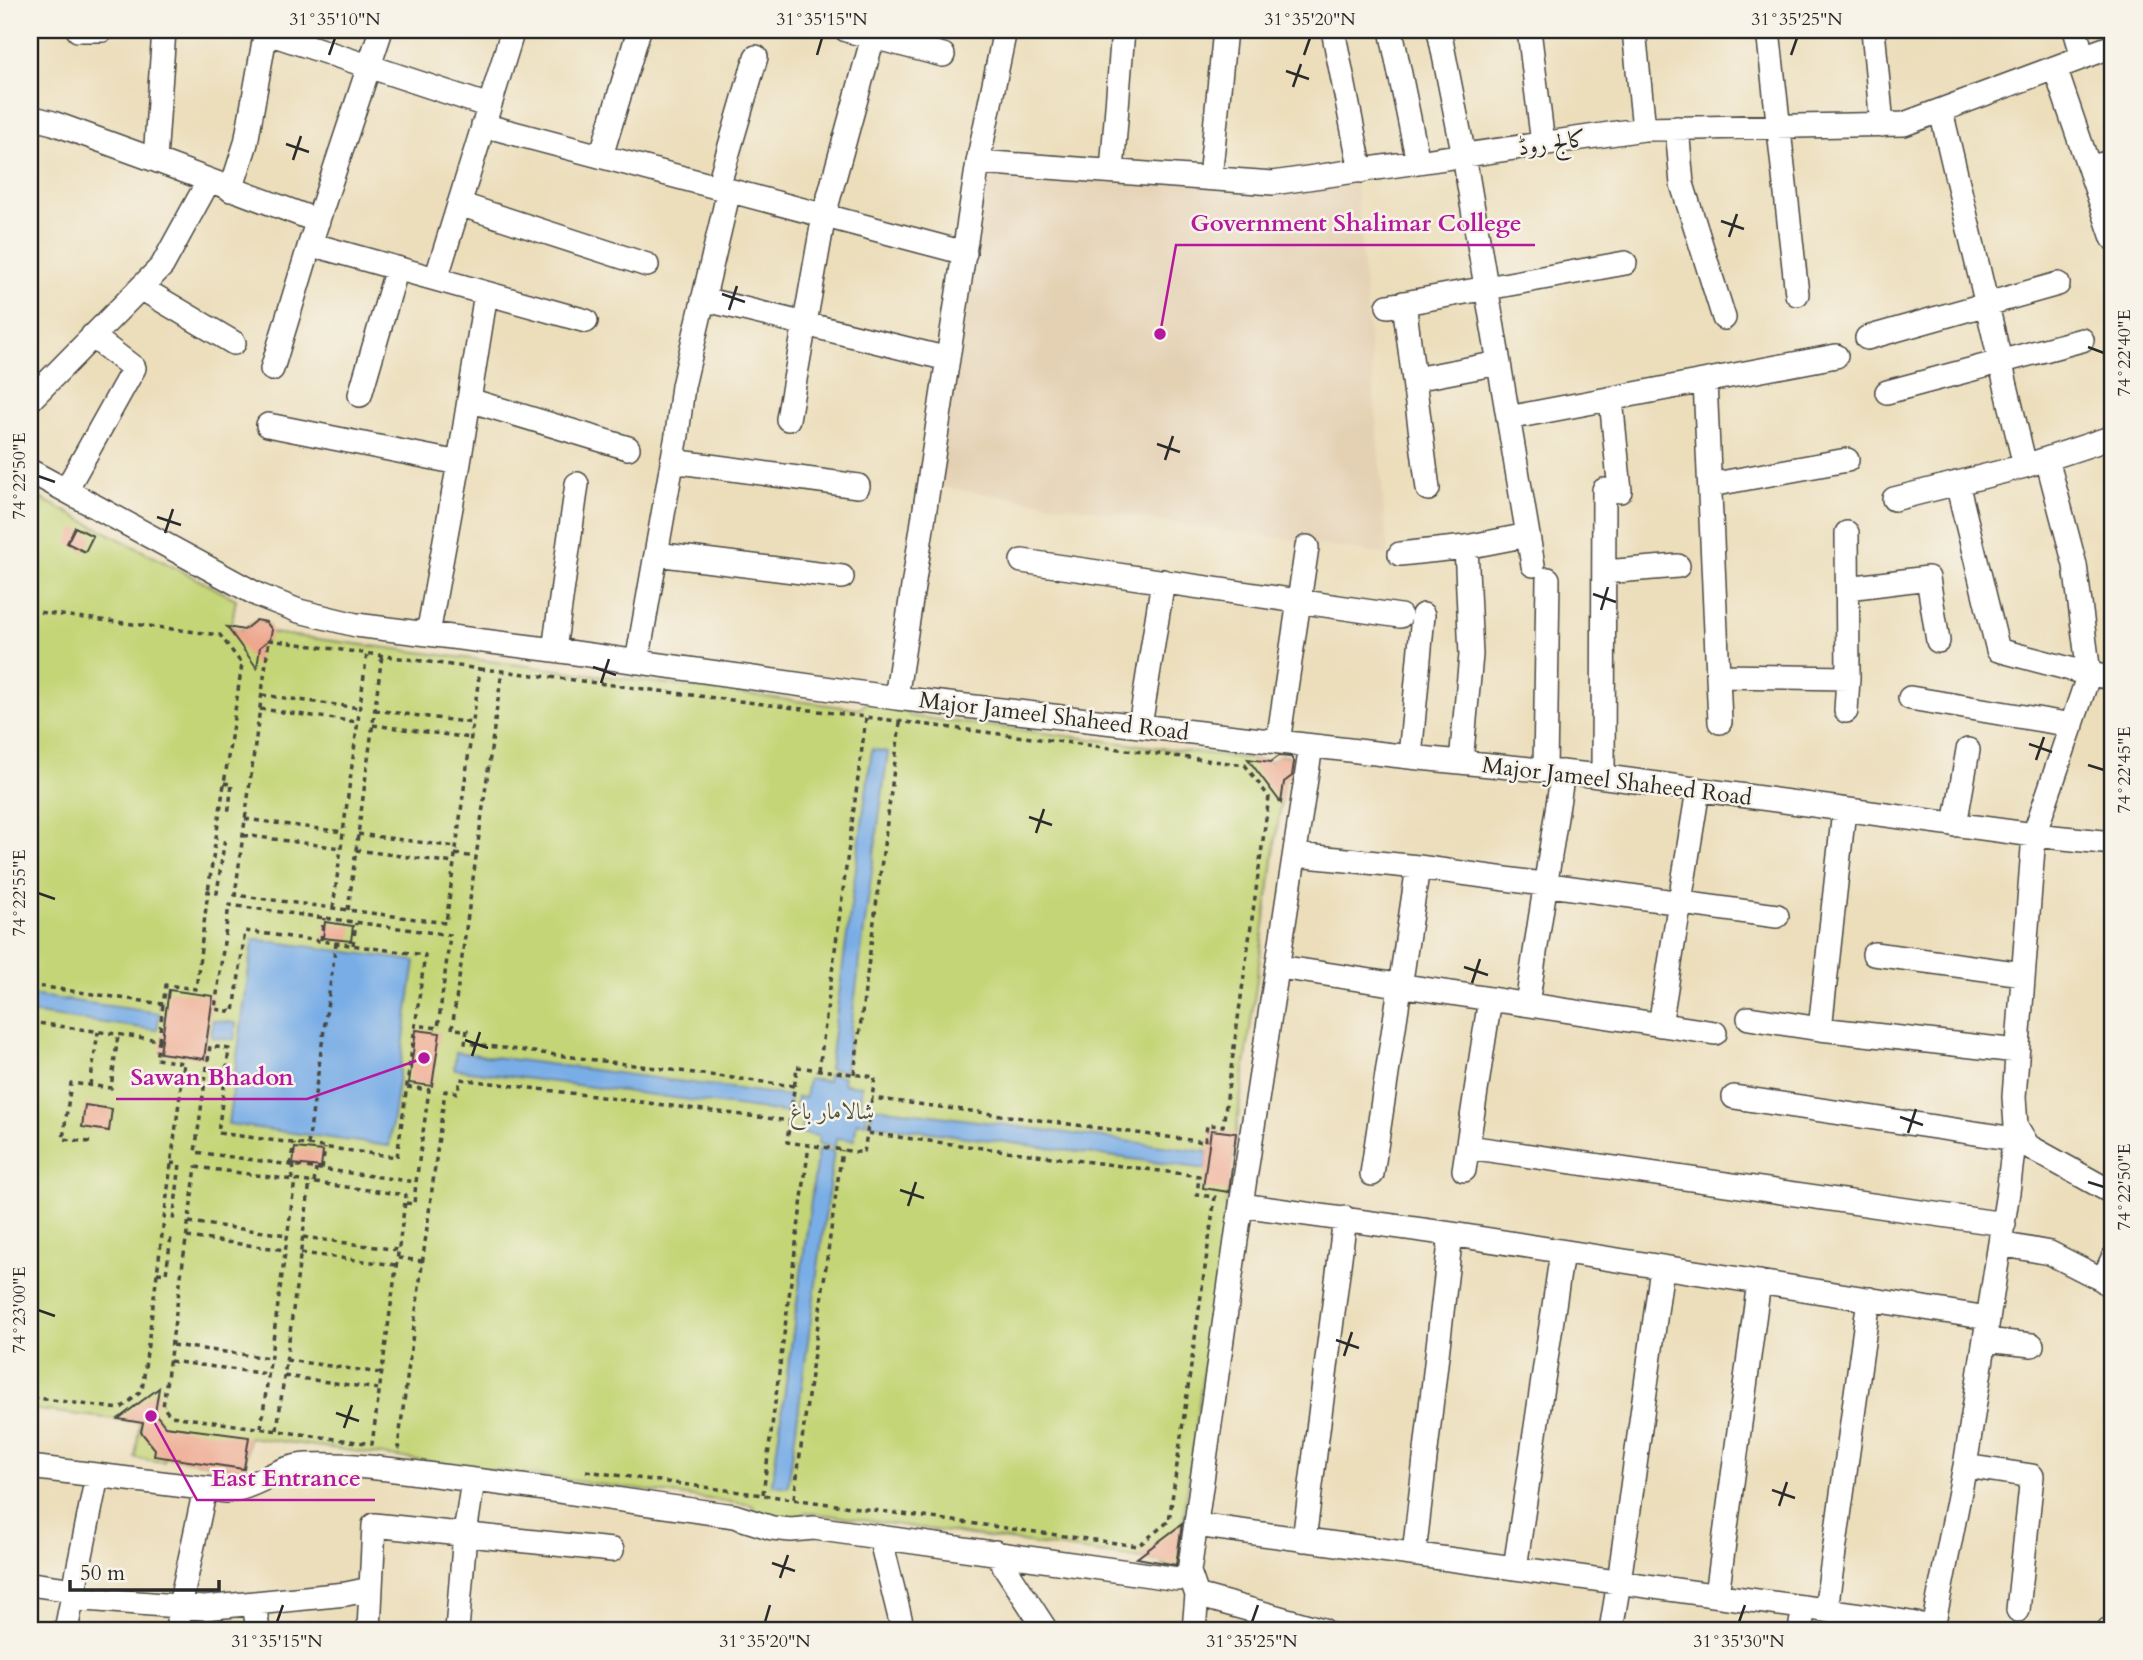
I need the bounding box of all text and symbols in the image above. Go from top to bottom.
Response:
text: 31°35'10"N [289,7,381,32]
text: 31°35'15"N [776,7,868,32]
text: 31°35'20"N [1264,7,1356,32]
text: 31°35'25"N [1751,7,1843,32]
street label: کالج روڈ [1516,123,1589,167]
callout: Government Shalimar College [1176,200,1535,245]
text: Government Shalimar College [1190,207,1522,240]
text: 74°22'40"E [2112,309,2137,397]
text: 74°22'50"E [7,432,32,520]
street label: Major Jameel Shaheed Road [917,684,1191,748]
text: 74°22'45"E [2112,726,2137,814]
street label: Major Jameel Shaheed Road [1480,749,1754,813]
text: 74°22'55"E [7,849,32,937]
callout: Sawan Bhadon [116,1054,307,1099]
text: Sawan Bhadon [130,1061,294,1094]
park label: شالامار باغ [790,1096,874,1131]
text: 74°22'50"E [2112,1143,2137,1231]
text: 74°23'00"E [7,1266,32,1354]
callout: East Entrance [197,1455,375,1500]
text: East Entrance [211,1462,361,1495]
scale bar [70,1548,219,1592]
text: 50 m [80,1559,125,1588]
text: 31°35'15"N [231,1629,323,1654]
text: 31°35'20"N [719,1629,811,1654]
text: 31°35'25"N [1206,1629,1298,1654]
text: 31°35'30"N [1693,1629,1785,1654]

